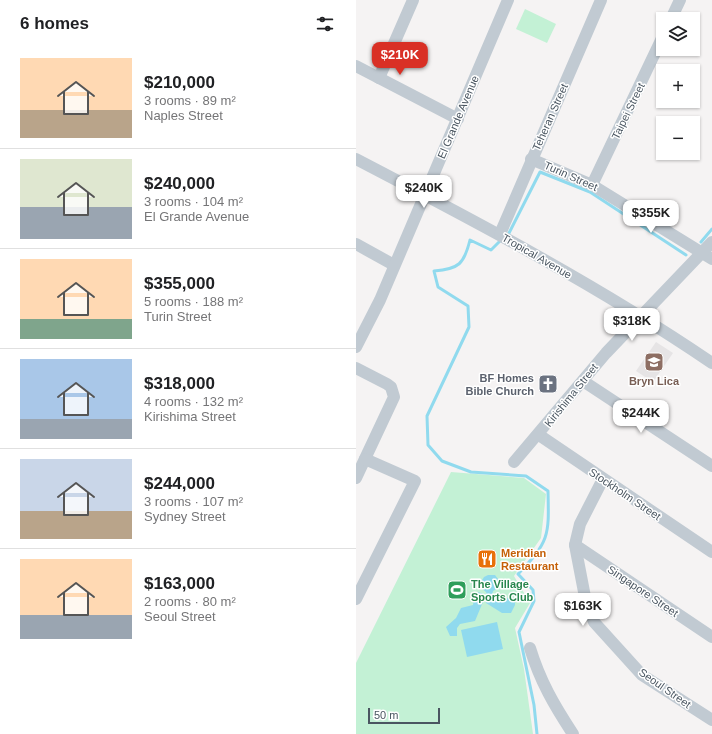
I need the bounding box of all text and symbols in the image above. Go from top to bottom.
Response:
map controls [656,12,700,160]
button: layers [656,12,700,56]
icon: filters [314,13,336,35]
text: 6 homes [20,14,89,33]
pin: $210K [372,42,428,76]
text: $210K [381,47,419,62]
button: + [656,64,700,108]
text: $210,000 [144,73,215,92]
icon: home [52,74,100,122]
street label: El Grande Avenue [435,74,481,160]
street label: Taipei Street [609,81,647,141]
street label: Teheran Street [530,82,570,152]
text: 3 rooms · 89 m² [144,93,236,108]
text: Naples Street [144,108,223,123]
button: − [656,116,700,160]
street label: Turin Street [542,159,600,193]
text: $240,000 [144,174,215,193]
icon: home [52,175,100,223]
pin: $240K [396,175,452,209]
text: $240K [405,180,443,195]
text: 3 rooms · 104 m² [144,194,243,209]
pin: $355K [623,200,679,234]
text: $355K [632,205,670,220]
text: El Grande Avenue [144,209,249,224]
street label: Tropical Avenue [500,231,574,281]
text: $355,000 [144,274,215,293]
icon: home [52,275,100,323]
text: 5 rooms · 188 m² [144,294,243,309]
pin: $318K [604,308,660,342]
text: Turin Street [144,309,211,324]
text: $318K [613,313,651,328]
school or university icon: Bryn Lica [643,351,665,373]
street label: Kirishima Street [542,361,600,429]
place label: BF Homes Bible Church [466,372,534,397]
church icon: BF Homes Bible Church [537,373,559,395]
text: $318,000 [144,374,215,393]
icon: home [52,375,100,423]
place label: Bryn Lica [629,375,680,387]
text: 4 rooms · 132 m² [144,394,243,409]
pin: $244K [613,400,669,434]
text: $244K [622,405,660,420]
text: Kirishima Street [144,409,236,424]
street label: Stockholm Street [587,466,663,522]
text: $244,000 [144,474,215,493]
icon: home [52,475,100,523]
text: 3 rooms · 107 m² [144,494,243,509]
text: Sydney Street [144,509,226,524]
place label: Meridian Restaurant [501,547,559,572]
restaurant icon: Meridian Restaurant [476,548,498,570]
street label: Singapore Street [605,563,681,619]
text: $163,000 [144,574,215,593]
icon: home [52,575,100,623]
place label: The Village Sports Club [471,578,534,603]
sports icon: The Village Sports Club [446,579,468,601]
pin: $163K [555,593,611,627]
text: 2 rooms · 80 m² [144,594,236,609]
text: $163K [564,598,602,613]
text: Seoul Street [144,609,216,624]
street label: Seoul Street [637,666,693,710]
scale bar [368,706,440,725]
text: 50 m [374,709,398,721]

